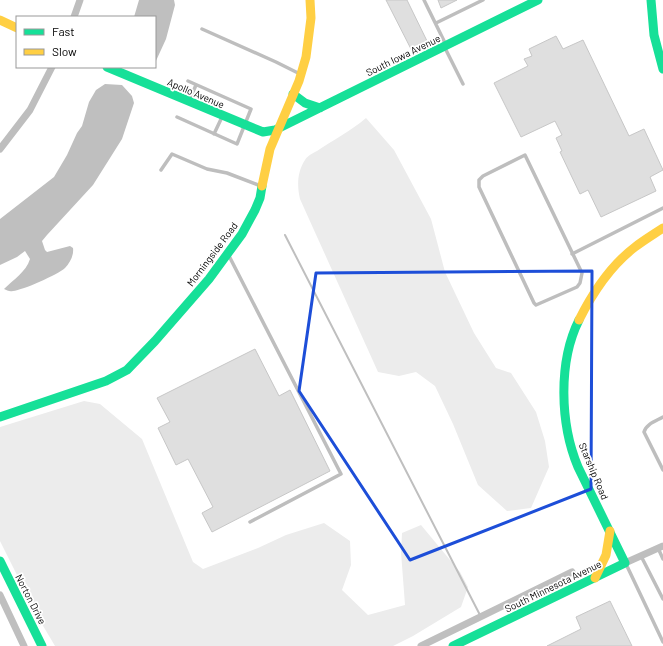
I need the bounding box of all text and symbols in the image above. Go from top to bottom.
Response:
legend [16,16,156,68]
text: Fast [52,24,75,38]
street label: South Iowa Avenue [364,32,442,78]
text: Slow [52,44,77,58]
street label: Apollo Avenue [166,76,226,110]
street label: Morningside Road [184,220,240,288]
street label: Starship Road [577,441,611,501]
street label: South Minnesota Avenue [503,557,603,615]
street label: Norton Drive [13,572,49,626]

